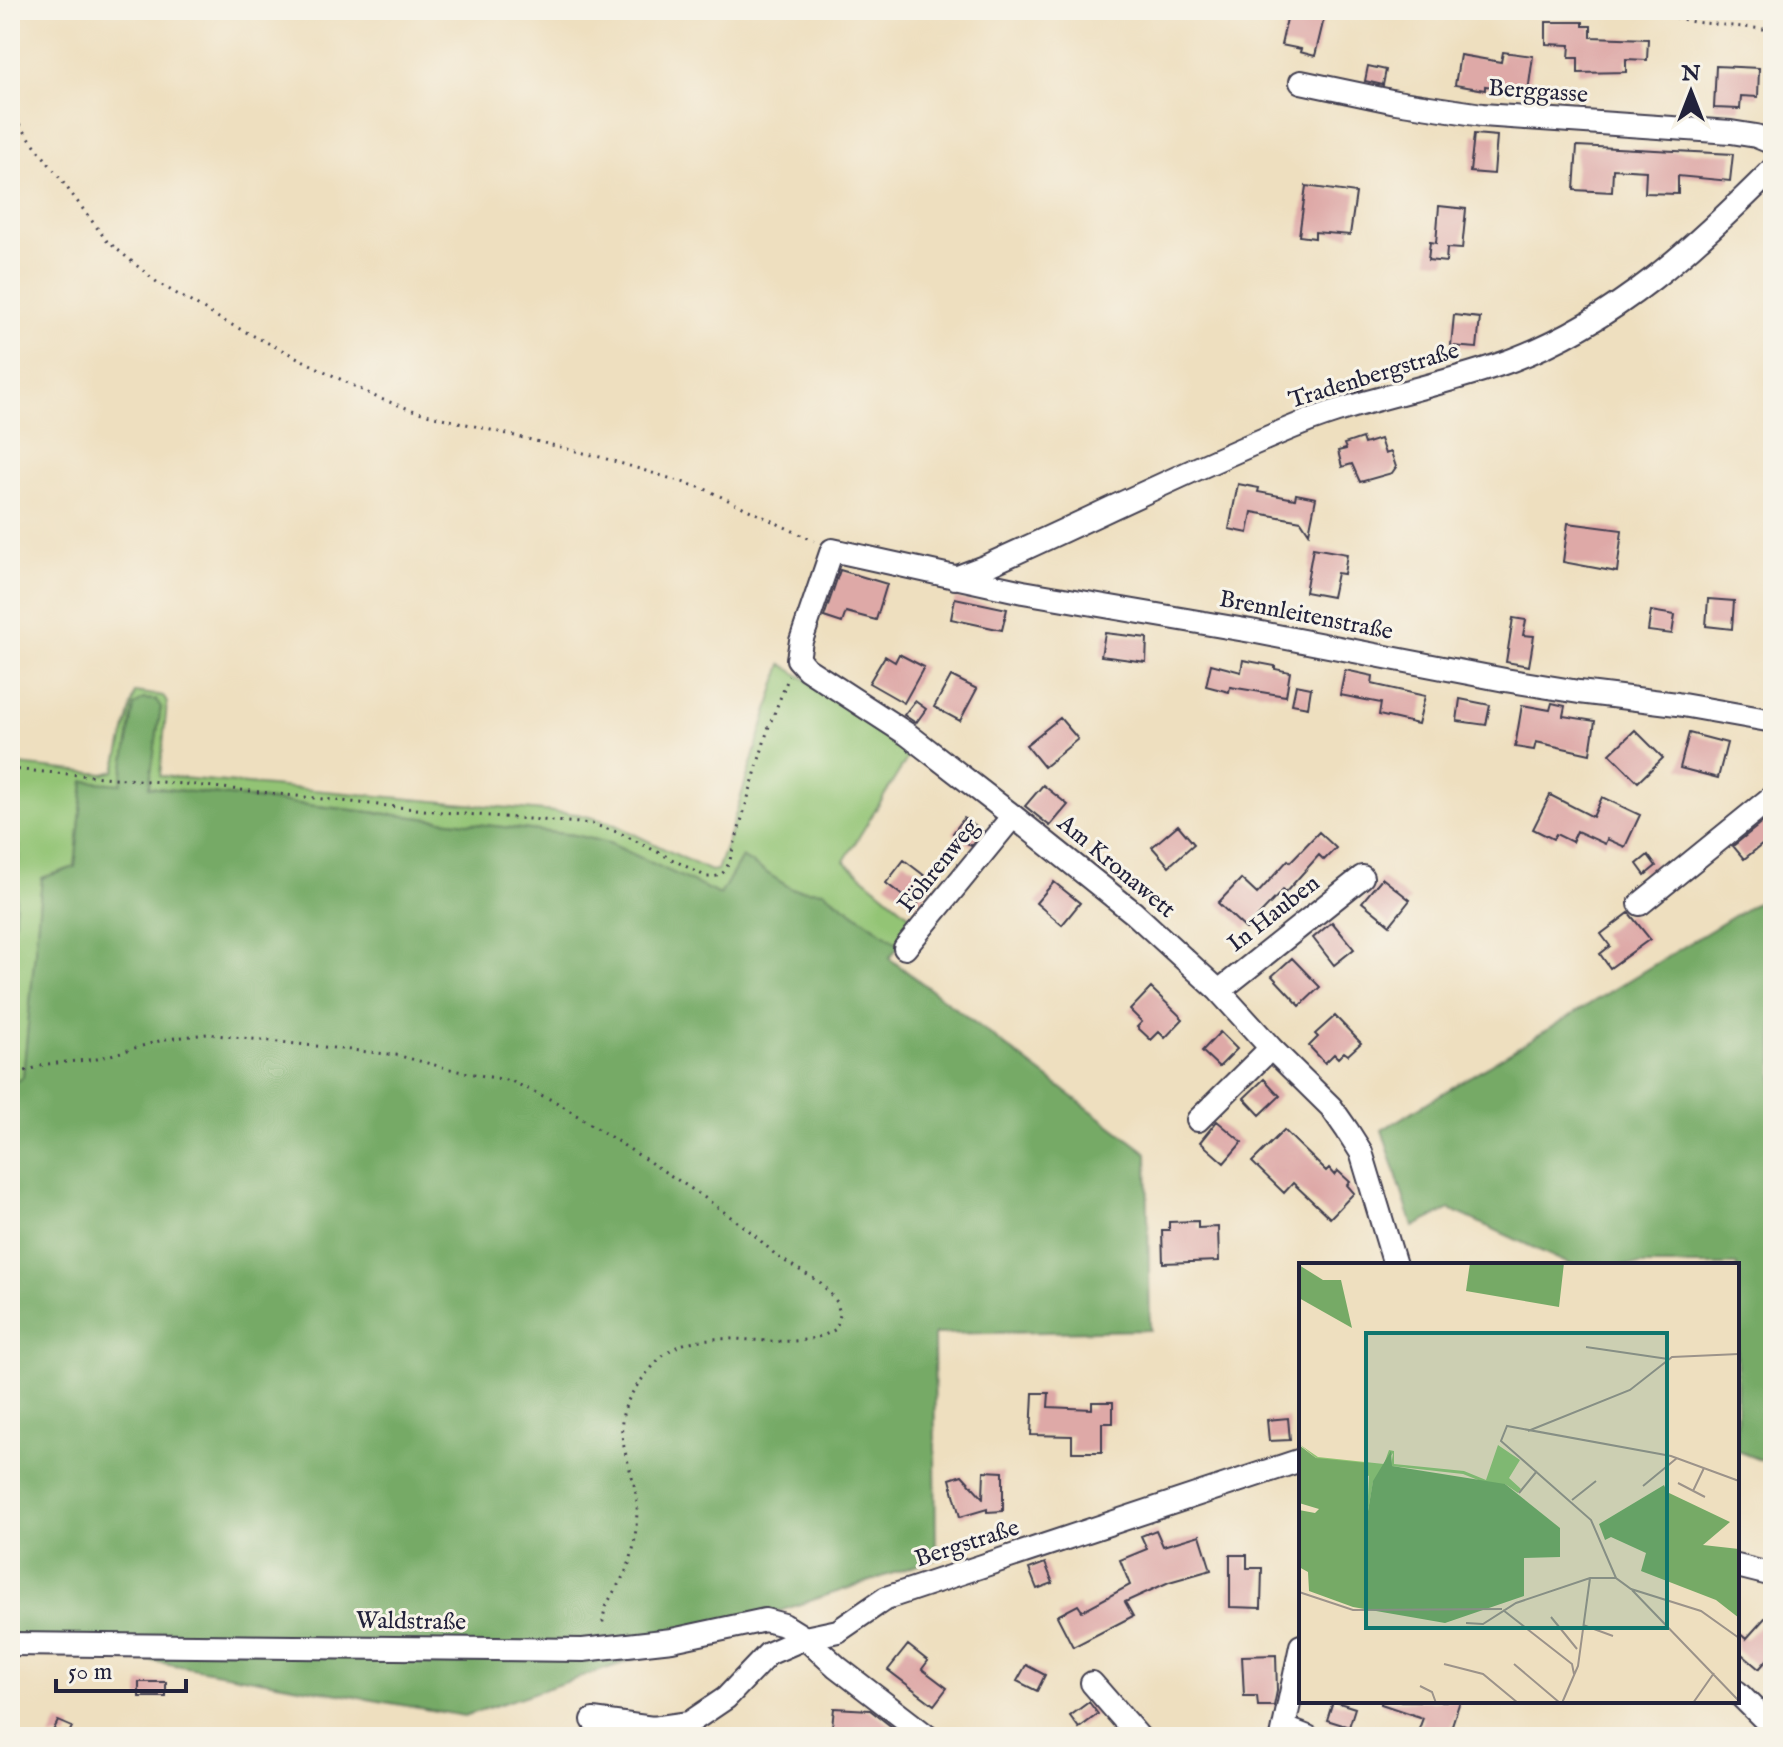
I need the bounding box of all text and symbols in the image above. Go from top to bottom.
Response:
north arrow [1651,52,1731,132]
text: N [1680,60,1701,88]
street label: Berggasse [1487,73,1589,111]
street label: Tradenbergstraße [1285,335,1463,417]
street label: Brennleitenstraße [1216,584,1396,648]
street label: Am Kronawett [1050,808,1182,925]
street label: Föhrenweg [892,812,987,920]
street label: In Hauben [1222,868,1326,960]
inset map [1299,1263,1739,1703]
street label: Bergstraße [911,1513,1023,1575]
street label: Waldstraße [356,1606,466,1638]
scale bar [56,1643,186,1693]
text: 50 m [68,1657,112,1688]

